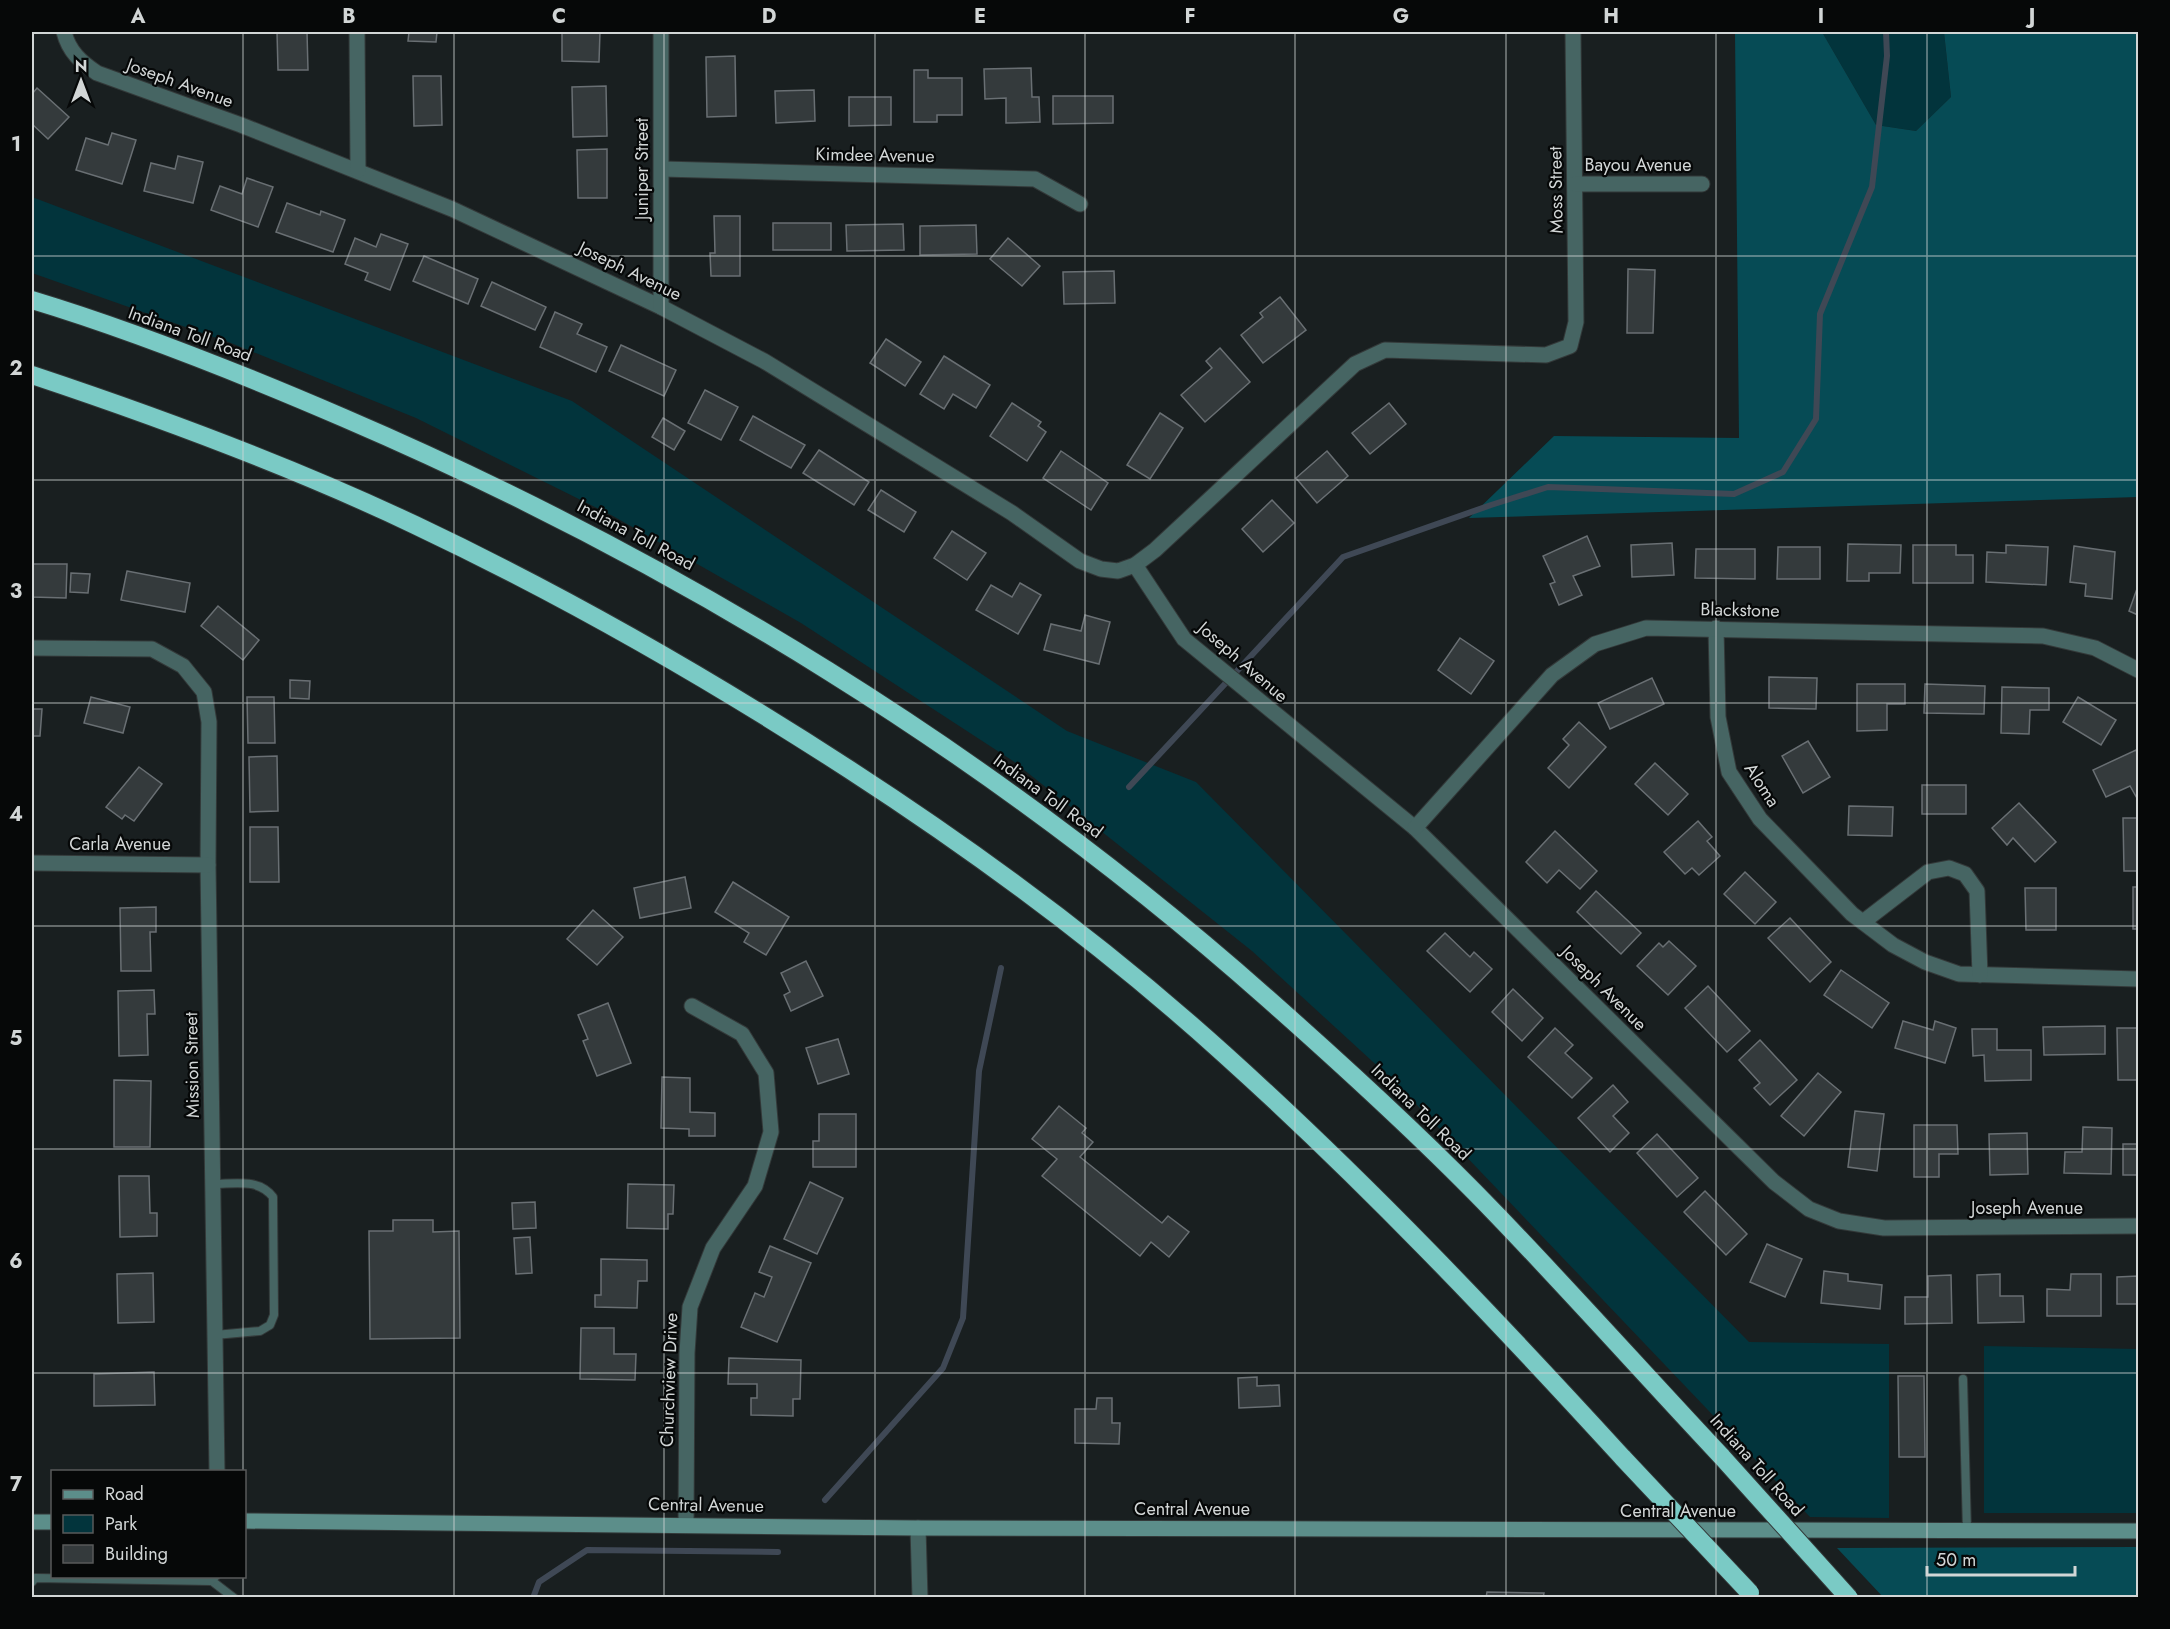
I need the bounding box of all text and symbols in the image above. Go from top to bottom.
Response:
text: A [130,2,146,31]
text: B [342,2,356,31]
text: C [552,2,566,31]
text: D [762,2,776,31]
text: E [974,2,986,31]
text: F [1184,2,1196,31]
text: G [1393,2,1409,31]
text: H [1603,2,1619,31]
text: I [1818,2,1824,31]
text: J [2025,2,2035,31]
north arrow [51,51,111,111]
street label: Joseph Avenue [121,51,237,114]
text: N [75,55,87,78]
street label: Juniper Street [629,117,655,222]
text: 1 [11,130,21,159]
street label: Kimdee Avenue [815,141,935,169]
street label: Moss Street [1542,145,1570,234]
street label: Bayou Avenue [1584,152,1692,178]
street label: Joseph Avenue [572,234,686,307]
street label: Indiana Toll Road [125,300,255,368]
text: 2 [9,354,23,383]
street label: Indiana Toll Road [573,493,699,577]
text: 3 [10,577,22,606]
street label: Blackstone [1700,596,1780,624]
street label: Joseph Avenue [1191,614,1294,709]
street label: Indiana Toll Road [988,747,1108,845]
street label: Aloma [1738,758,1786,812]
text: 4 [9,800,23,829]
street label: Carla Avenue [69,831,171,857]
street label: Joseph Avenue [1554,938,1653,1037]
street label: Mission Street [178,1011,206,1118]
text: 5 [10,1024,23,1053]
street label: Indiana Toll Road [1365,1058,1477,1166]
street label: Joseph Avenue [1969,1195,2083,1221]
text: 6 [9,1247,23,1276]
street label: Churchview Drive [654,1312,684,1448]
street label: Indiana Toll Road [1704,1408,1810,1522]
text: 7 [10,1470,23,1499]
legend [51,1470,246,1578]
text: Road [105,1481,144,1507]
street label: Central Avenue [648,1491,764,1519]
street label: Central Avenue [1134,1496,1250,1522]
street label: Central Avenue [1620,1498,1736,1524]
text: Park [105,1511,137,1537]
scale bar [1927,1539,2076,1577]
text: Building [105,1541,168,1567]
text: 50 m [1936,1547,1976,1573]

